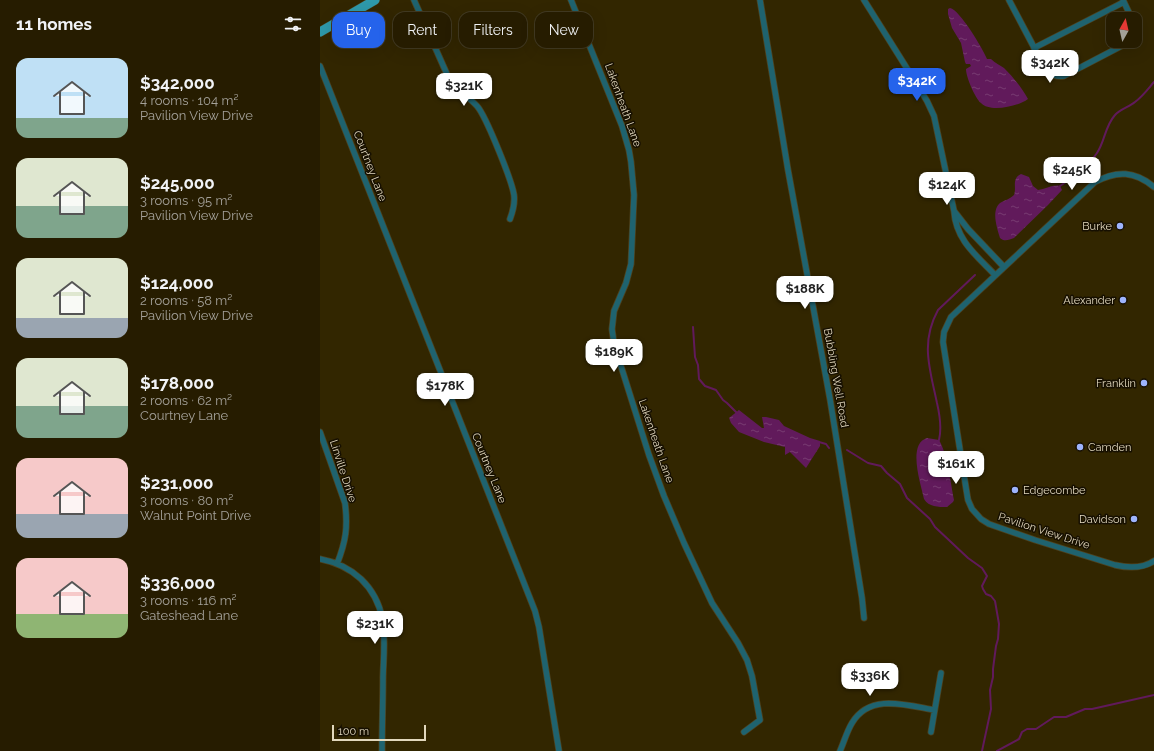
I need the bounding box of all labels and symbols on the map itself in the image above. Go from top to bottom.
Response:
north arrow [1106,12,1142,48]
pin: $342K [1022,50,1078,84]
street label: Lakenheath Lane [602,62,644,149]
pin: $342K [889,68,945,102]
pin: $321K [436,73,492,107]
street label: Courtney Lane [351,129,390,204]
pin: $245K [1044,157,1100,191]
pin: $124K [919,172,975,206]
place label: Burke [1082,220,1113,233]
marker: Burke [1115,221,1125,231]
pin: $188K [777,276,833,310]
place label: Alexander [1063,294,1115,307]
marker: Alexander [1118,295,1128,305]
street label: Bubbling Well Road [821,327,851,429]
pin: $189K [586,339,642,373]
pin: $178K [417,373,473,407]
place label: Franklin [1096,377,1136,390]
marker: Franklin [1139,378,1149,388]
street label: Lakenheath Lane [636,397,677,485]
street label: Courtney Lane [469,431,509,506]
street label: Linville Drive [327,438,359,504]
place label: Camden [1088,441,1131,454]
marker: Camden [1075,442,1085,452]
pin: $161K [928,451,984,485]
place label: Edgecombe [1023,484,1086,497]
marker: Edgecombe [1010,485,1020,495]
street label: Pavilion View Drive [997,510,1092,552]
place label: Davidson [1079,513,1126,526]
marker: Davidson [1129,514,1139,524]
pin: $231K [347,611,403,645]
pin: $336K [842,663,898,697]
scale bar [332,723,426,742]

